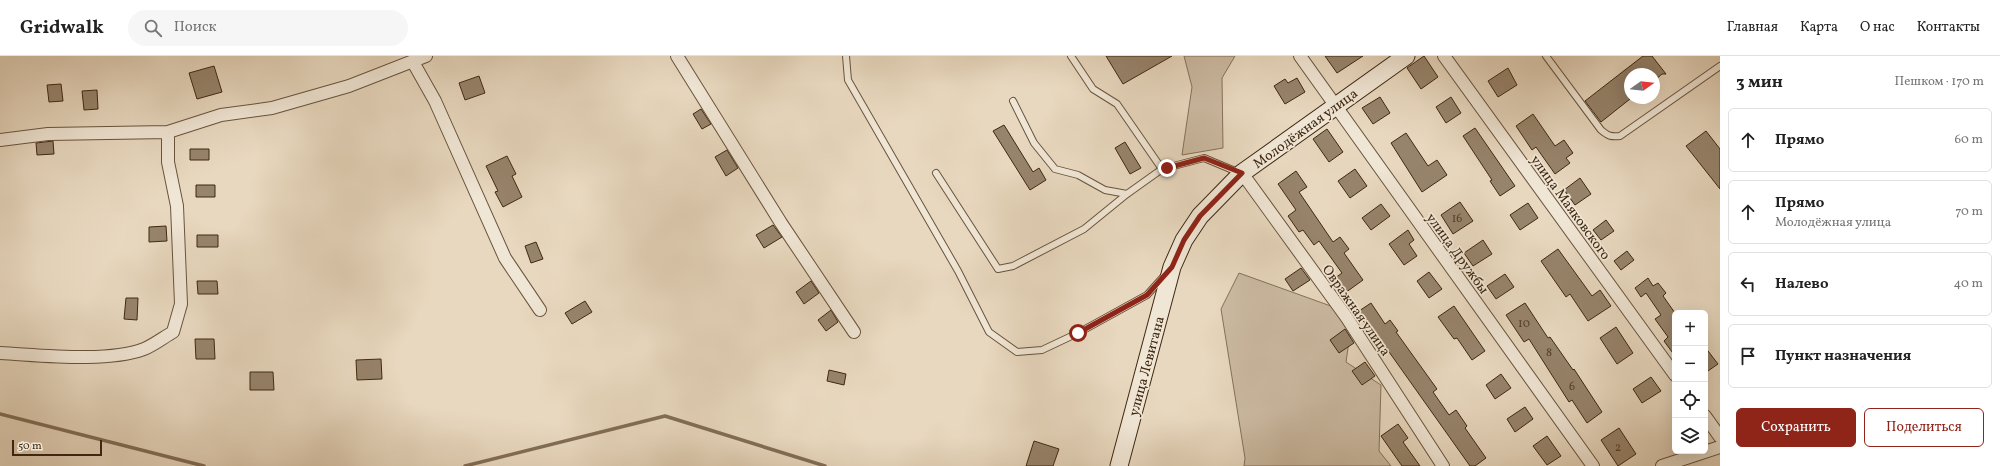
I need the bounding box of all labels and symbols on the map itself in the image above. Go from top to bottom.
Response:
north arrow [1624,68,1660,104]
street label: Молодёжная улица [1250,85,1362,174]
street label: улица Маяковского [1525,152,1614,264]
route end [1158,159,1176,177]
street label: улица Дружбы [1421,210,1493,298]
house number: 16 [1452,211,1462,227]
street label: Овражная улица [1317,261,1394,360]
street label: улица Левитана [1125,314,1170,419]
house number: 10 [1518,316,1530,332]
route start [1069,324,1087,342]
house number: 8 [1546,345,1552,361]
house number: 6 [1569,379,1575,395]
scale bar [12,438,102,457]
house number: 2 [1615,440,1621,456]

